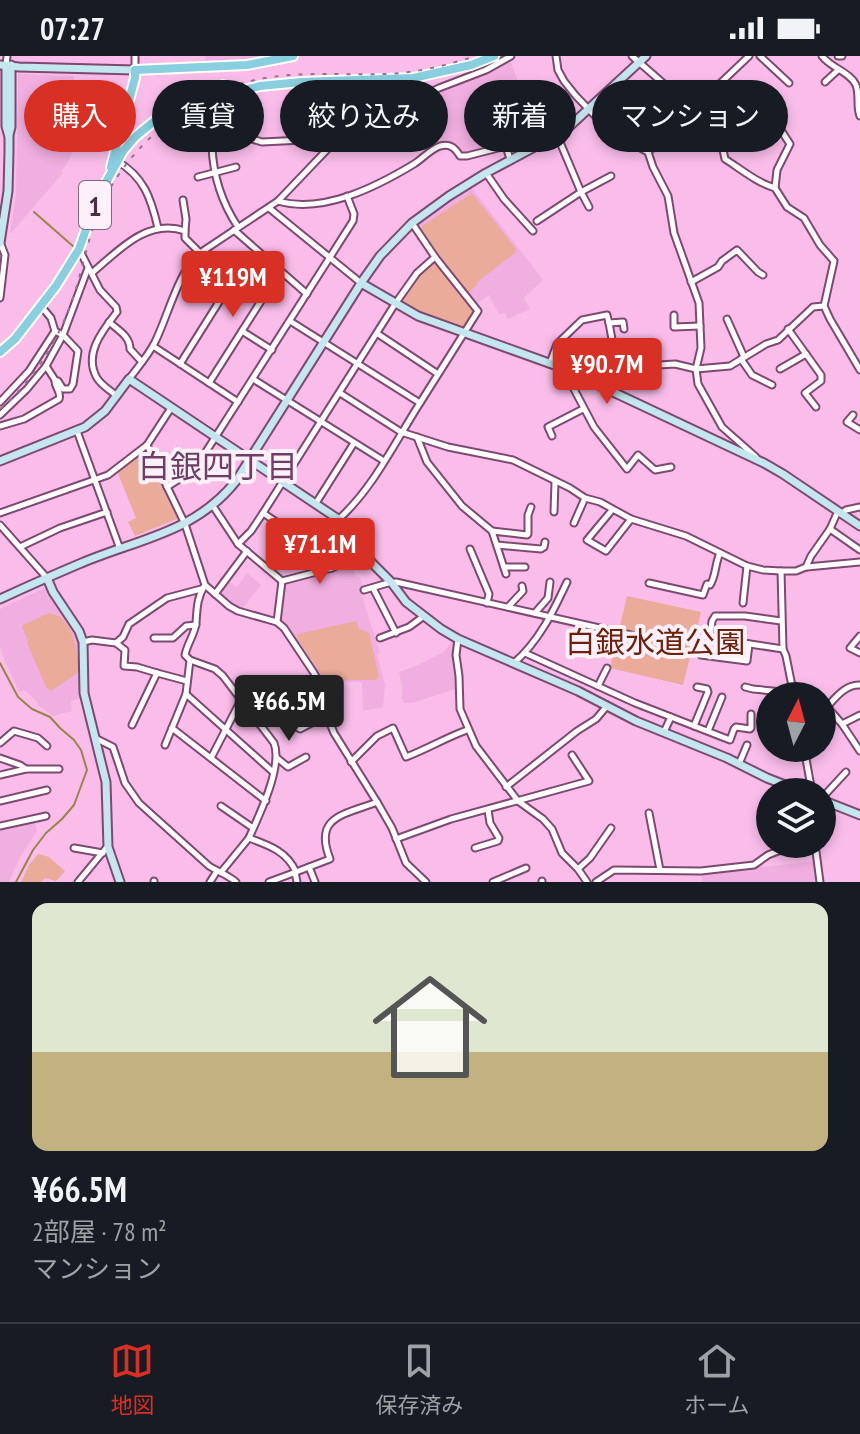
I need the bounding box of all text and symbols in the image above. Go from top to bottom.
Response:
text: 07:27 [40,9,105,48]
chip: 購入 [24,80,136,152]
chip: 賃貸 [152,80,264,152]
chip: 絞り込み [280,80,448,152]
chip: 新着 [464,80,576,152]
chip: マンション [592,80,788,152]
road number: 1 [79,181,111,229]
pin: ¥119M [177,251,289,319]
text: ¥119M [200,260,266,293]
pin: ¥90.7M [542,338,672,406]
text: ¥90.7M [571,347,643,380]
district label: 白銀四丁目 [138,445,298,487]
pin: ¥71.1M [255,518,385,586]
text: ¥71.1M [284,527,356,560]
park label: 白銀水道公園 [565,622,745,661]
pin: ¥66.5M [224,675,354,743]
north arrow [756,682,836,762]
map controls [756,682,836,858]
text: ¥66.5M [253,684,325,717]
button: layers [756,778,836,858]
icon: home [358,955,502,1099]
text: ¥66.5M [32,1167,127,1211]
text: 2部屋 · 78 m² [32,1215,167,1248]
text: マンション [32,1252,162,1285]
tab: 地図 [110,1339,154,1419]
tab: 保存済み [375,1339,463,1419]
tab: ホーム [684,1339,750,1419]

